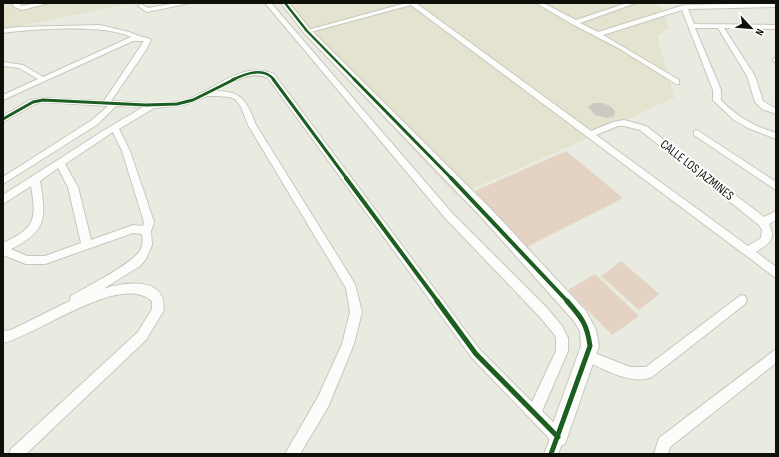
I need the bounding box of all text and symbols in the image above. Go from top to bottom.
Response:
north arrow [731,8,771,48]
text: N [752,27,767,38]
street label: CALLE LOS JAZMINES [657,136,737,204]

